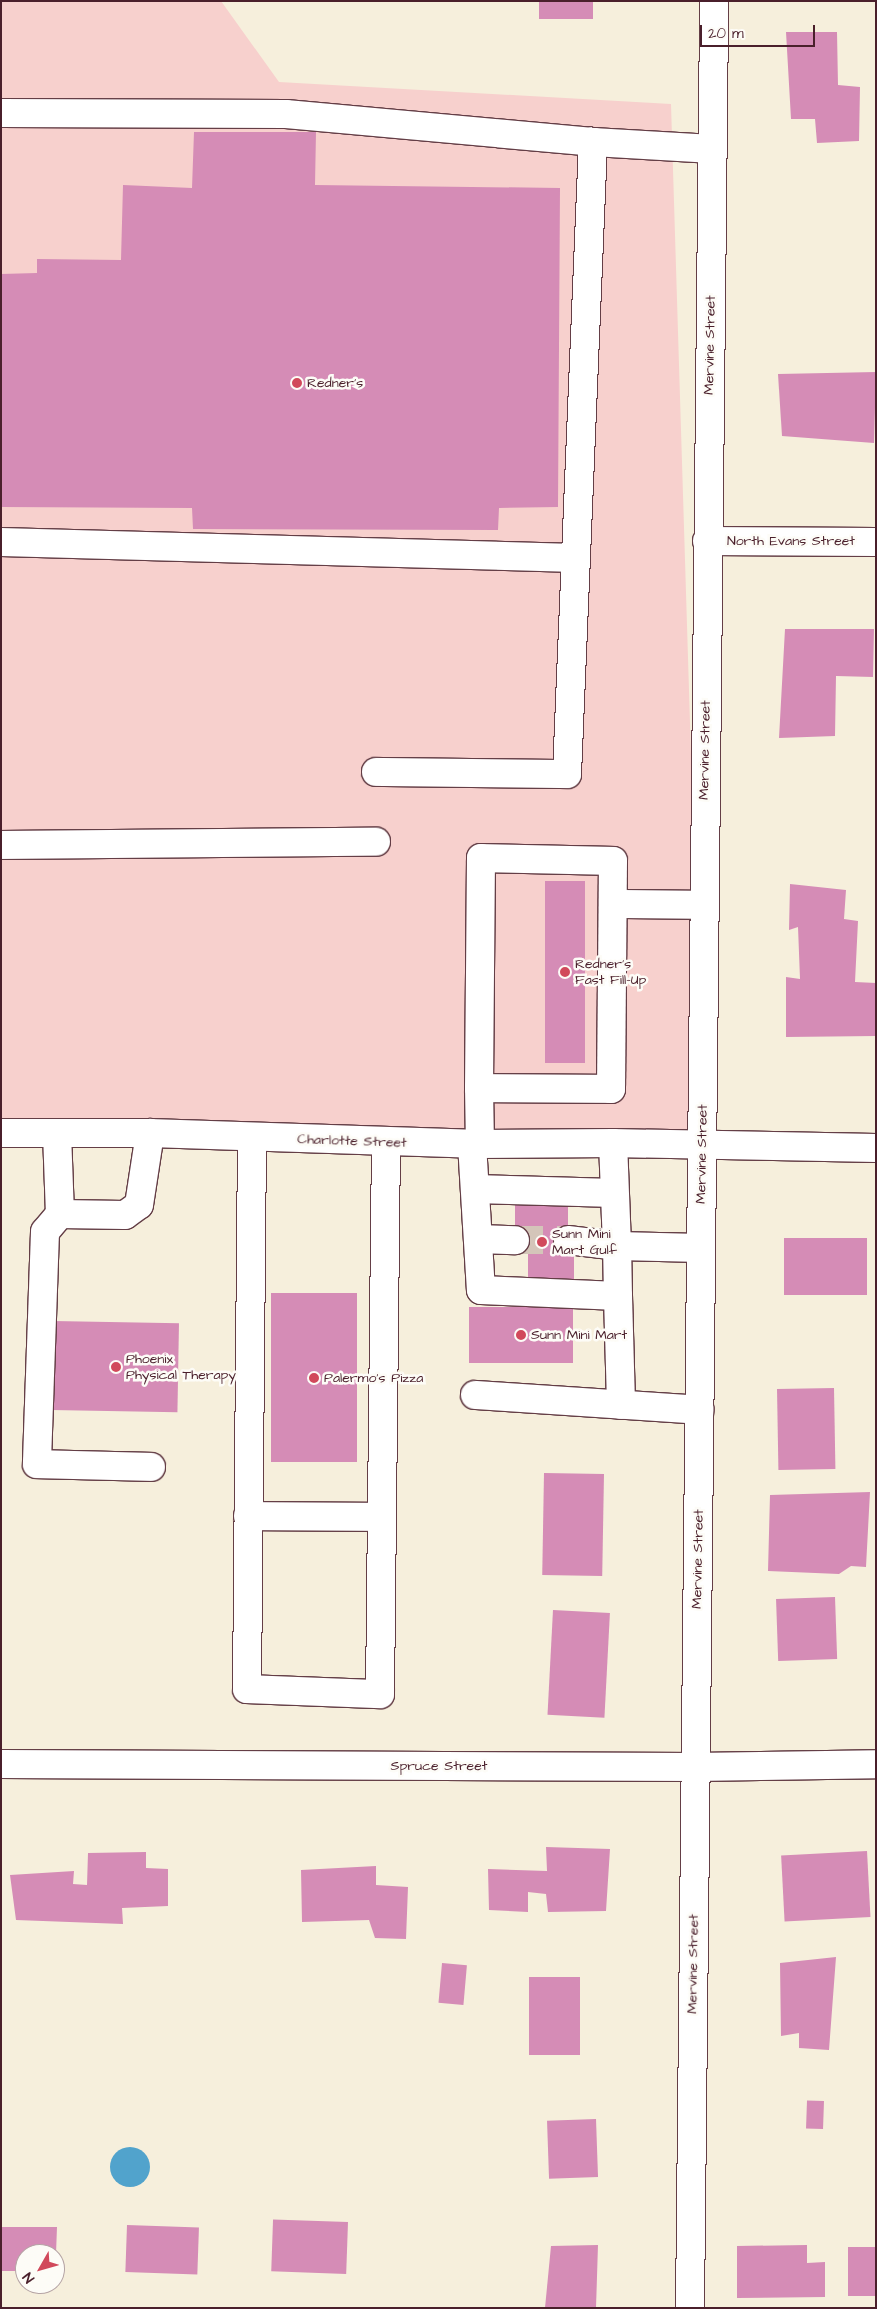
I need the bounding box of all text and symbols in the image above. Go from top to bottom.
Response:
scale bar [702,15,817,47]
text: 20 m [708,23,744,44]
street label: Mervine Street [701,295,719,395]
place label: Redner's [307,375,363,391]
marker: Redner's [291,377,303,389]
street label: North Evans Street [727,533,855,549]
street label: Mervine Street [696,700,714,800]
place label: Redner's Fast Fill-Up [575,956,646,989]
marker: Redner's Fast Fill-Up [559,966,571,978]
street label: Mervine Street [693,1104,711,1204]
street label: Charlotte Street [297,1131,407,1151]
place label: Sunn Mini Mart Gulf [552,1226,617,1258]
marker: Sunn Mini Mart Gulf [536,1236,548,1248]
place label: Sunn Mini Mart [531,1327,627,1343]
marker: Sunn Mini Mart [515,1329,527,1341]
place label: Phoenix Physical Therapy [126,1351,236,1384]
marker: Phoenix Physical Therapy [110,1361,122,1373]
place label: Palermo's Pizza [324,1370,423,1386]
marker: Palermo's Pizza [308,1372,320,1384]
street label: Mervine Street [689,1509,707,1609]
street label: Spruce Street [391,1758,487,1774]
street label: Mervine Street [684,1914,702,2014]
north arrow [15,2244,65,2294]
text: N [18,2268,40,2287]

